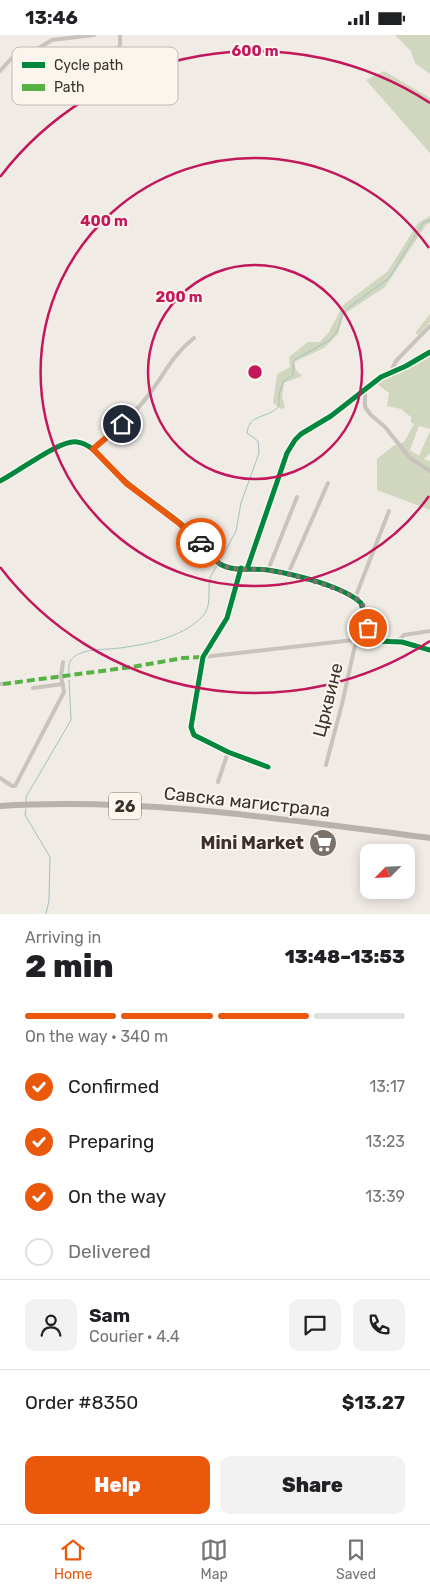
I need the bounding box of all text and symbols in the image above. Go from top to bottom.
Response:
text: 13:46 [25,6,78,29]
text: 600 m [231,42,279,60]
legend [12,47,178,105]
text: Cycle path [54,57,123,74]
text: Path [54,79,85,96]
text: 400 m [80,212,128,230]
text: 200 m [155,288,203,306]
centre of rings [246,363,264,381]
pin [101,403,143,445]
icon: home [108,410,136,438]
courier [176,518,226,568]
icon: car [187,529,215,557]
pin [347,607,389,649]
icon: bag [354,614,382,642]
street label: Црквине [308,661,348,739]
street label: Савска магистрала [163,782,331,822]
road number: 26 [109,793,141,819]
supermarket icon: Mini Market [308,828,338,858]
place label: Mini Market [201,832,304,854]
north arrow [360,844,415,899]
map controls [360,844,415,899]
text: Arriving in [25,928,101,947]
text: 13:48–13:53 [285,945,405,968]
text: 2 min [25,947,114,985]
text: On the way · 340 m [25,1027,168,1046]
icon: check [25,1073,53,1101]
text: Confirmed [68,1075,159,1098]
text: 13:17 [369,1077,405,1096]
icon: check [25,1128,53,1156]
text: Preparing [68,1130,154,1153]
text: 13:23 [365,1132,405,1151]
icon: check [25,1183,53,1211]
text: On the way [68,1185,166,1208]
text: 13:39 [365,1187,405,1206]
text: Delivered [68,1240,151,1263]
button: person [25,1299,77,1351]
button: chat [289,1299,341,1351]
button: phone [353,1299,405,1351]
text: Sam [89,1304,130,1327]
text: Courier · 4.4 [89,1327,180,1346]
text: Order #8350 [25,1391,138,1414]
text: $13.27 [342,1391,405,1414]
button: Help [25,1456,210,1514]
button: Share [220,1456,405,1514]
tab: Home [54,1536,92,1583]
tab: Map [200,1536,228,1583]
tab: Saved [336,1536,376,1583]

